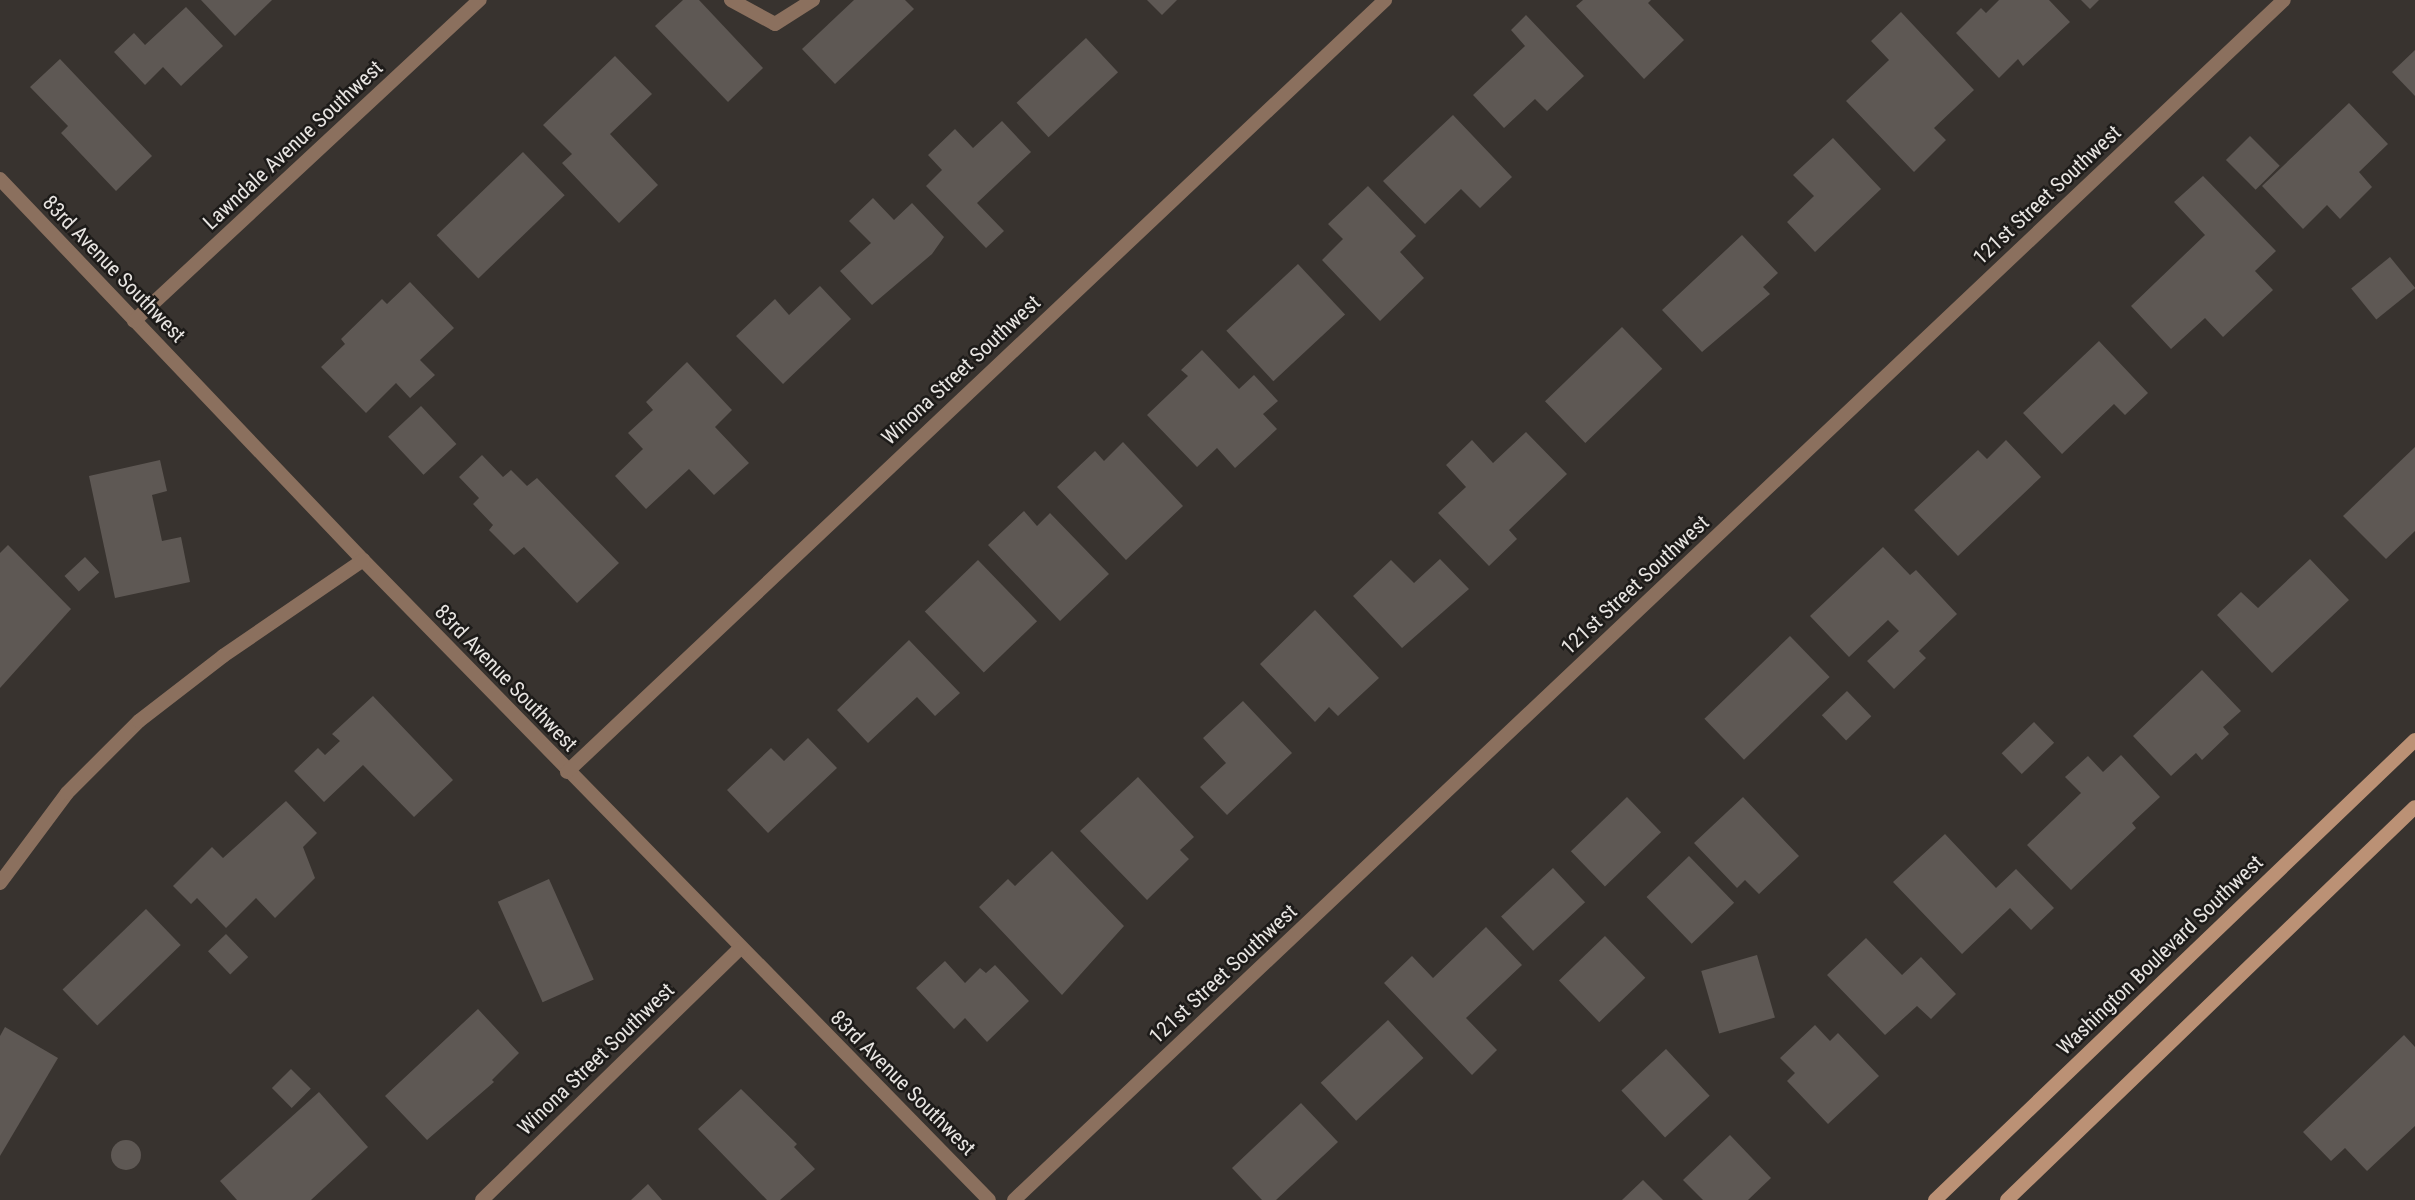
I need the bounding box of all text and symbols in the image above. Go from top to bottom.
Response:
street label: Lawndale Avenue Southwest [198,55,388,235]
street label: 121st Street Southwest [1968,120,2126,270]
street label: 83rd Avenue Southwest [37,190,191,348]
street label: Winona Street Southwest [876,290,1046,450]
street label: 121st Street Southwest [1556,510,1714,660]
street label: 83rd Avenue Southwest [429,599,583,757]
street label: Washington Boulevard Southwest [2052,850,2268,1060]
street label: 121st Street Southwest [1144,899,1302,1049]
street label: Winona Street Southwest [512,978,680,1140]
street label: 83rd Avenue Southwest [825,1005,981,1161]

